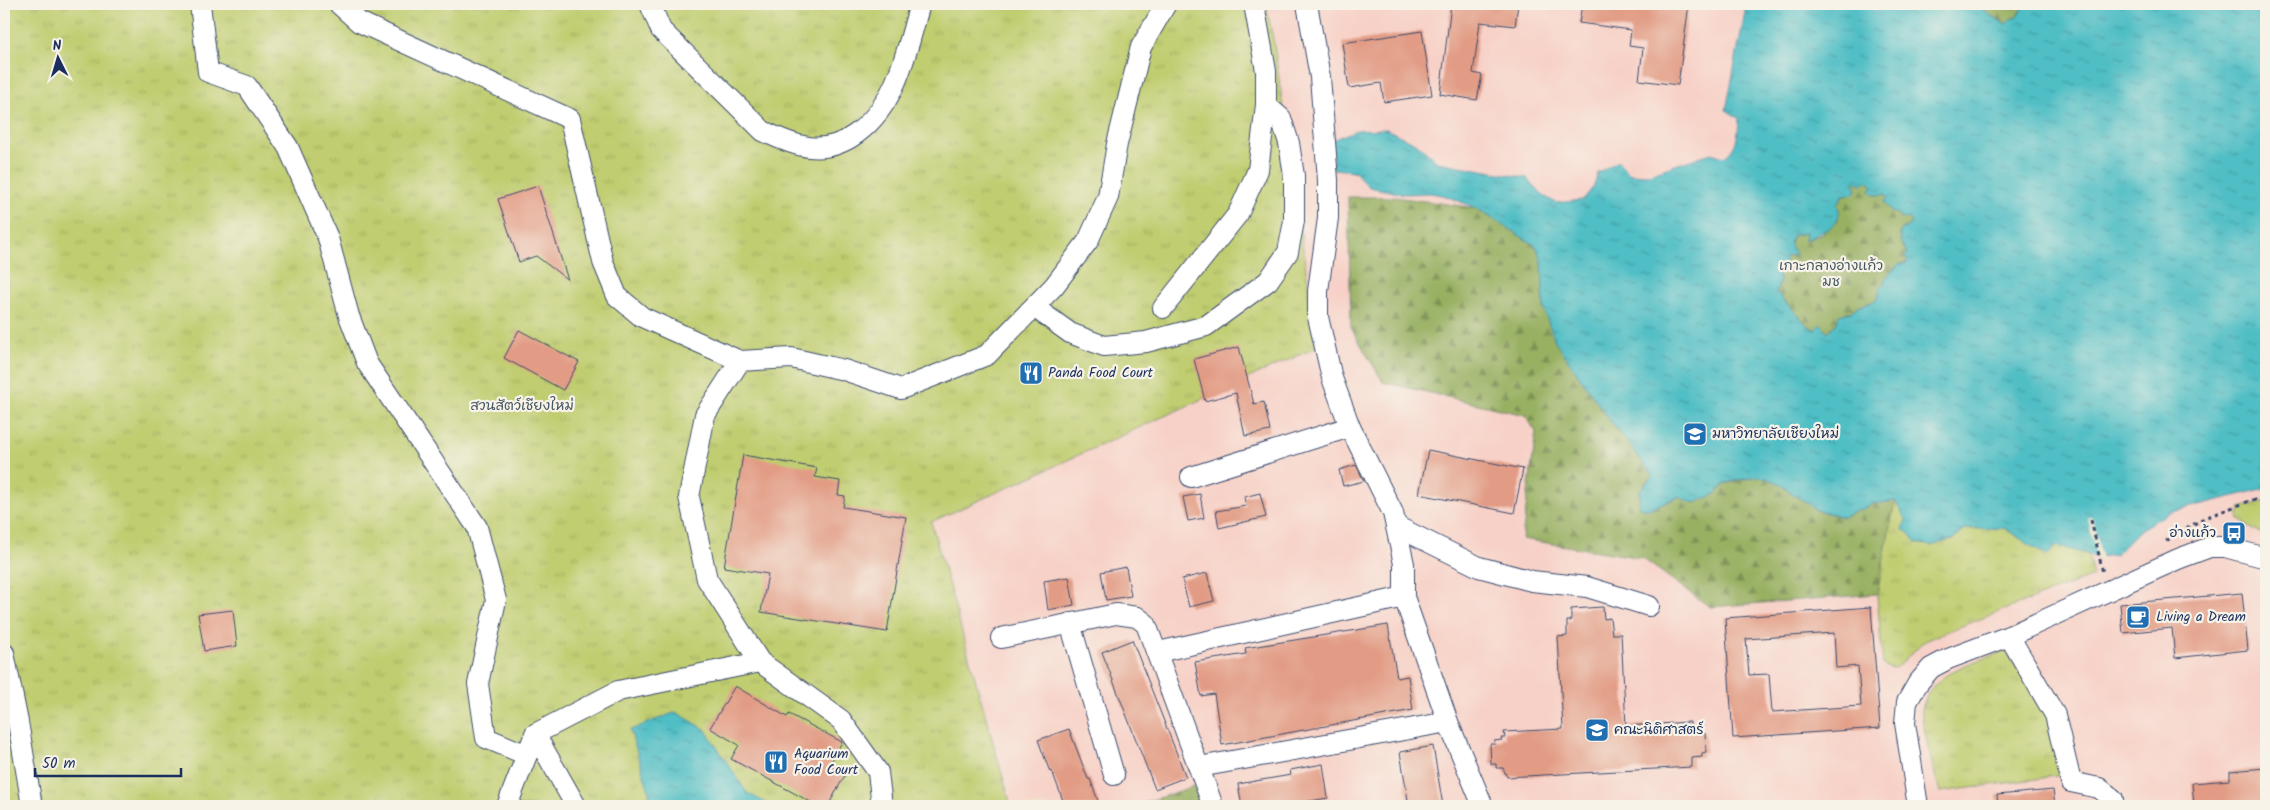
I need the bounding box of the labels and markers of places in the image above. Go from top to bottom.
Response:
restaurant icon: Panda Food Court [1018,360,1044,386]
place label: Panda Food Court [1048,362,1153,384]
school or university icon: มหาวิทยาลัยเชียงใหม่ [1682,421,1708,447]
place label: มหาวิทยาลัยเชียงใหม่ [1712,423,1839,445]
bus stop icon: อ่างแก้ว [2221,520,2247,546]
place label: อ่างแก้ว [2169,522,2216,544]
cafe icon: Living a Dream [2125,604,2151,630]
place label: Living a Dream [2156,606,2246,628]
school or university icon: คณะนิติศาสตร์ [1584,717,1610,743]
place label: คณะนิติศาสตร์ [1614,719,1704,741]
place label: Aquarium Food Court [794,743,859,781]
restaurant icon: Aquarium Food Court [763,749,789,775]

